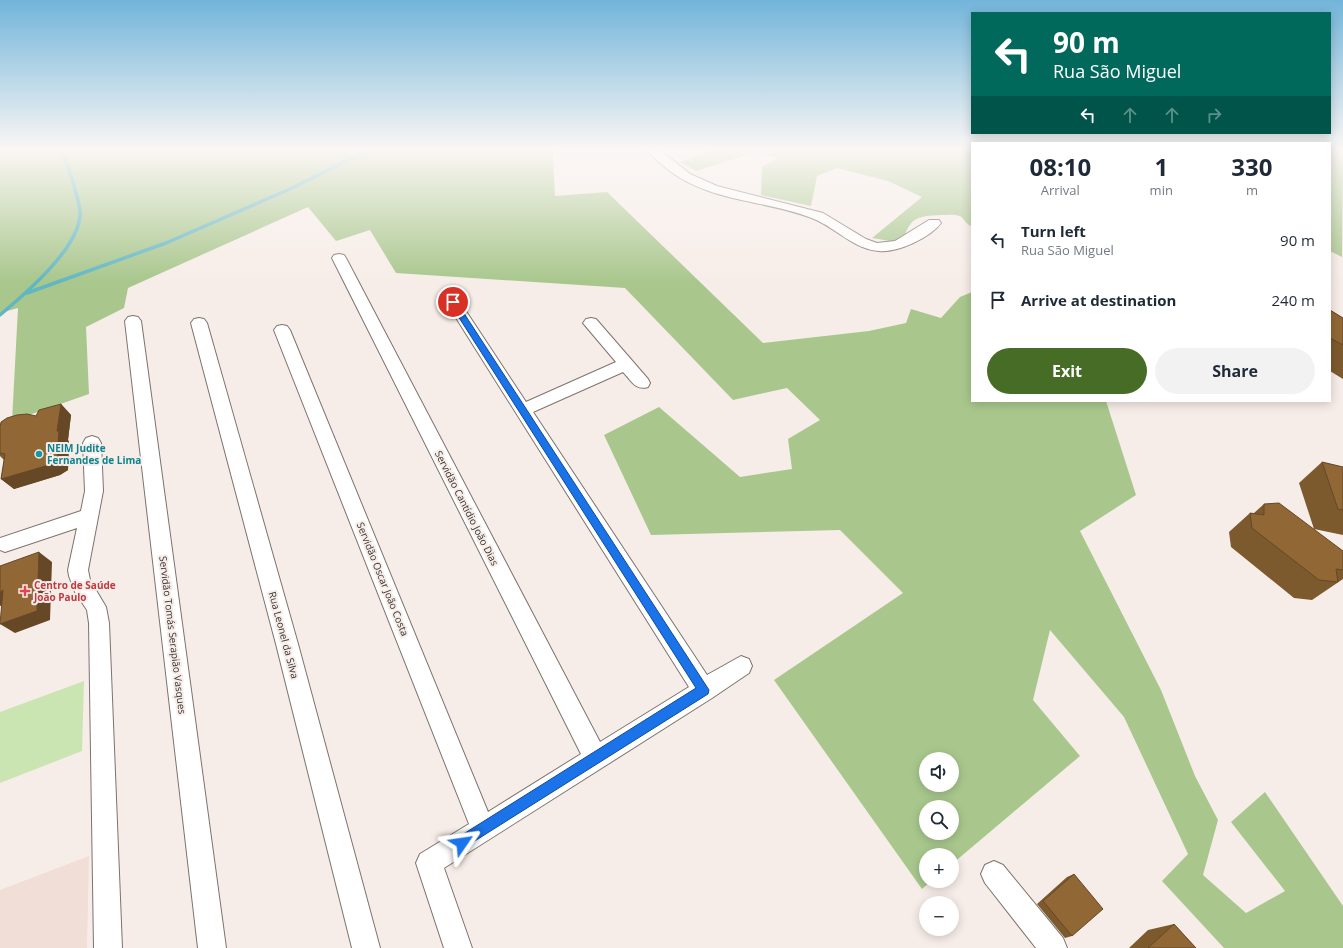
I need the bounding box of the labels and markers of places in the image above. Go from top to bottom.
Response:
pin [436,285,470,319]
place label: NEIM Judite Fernandes de Lima [47,441,141,467]
marker: NEIM Judite Fernandes de Lima [34,449,44,459]
place label: Centro de Saúde João Paulo [33,578,116,604]
marker: Centro de Saúde João Paulo [19,585,31,597]

